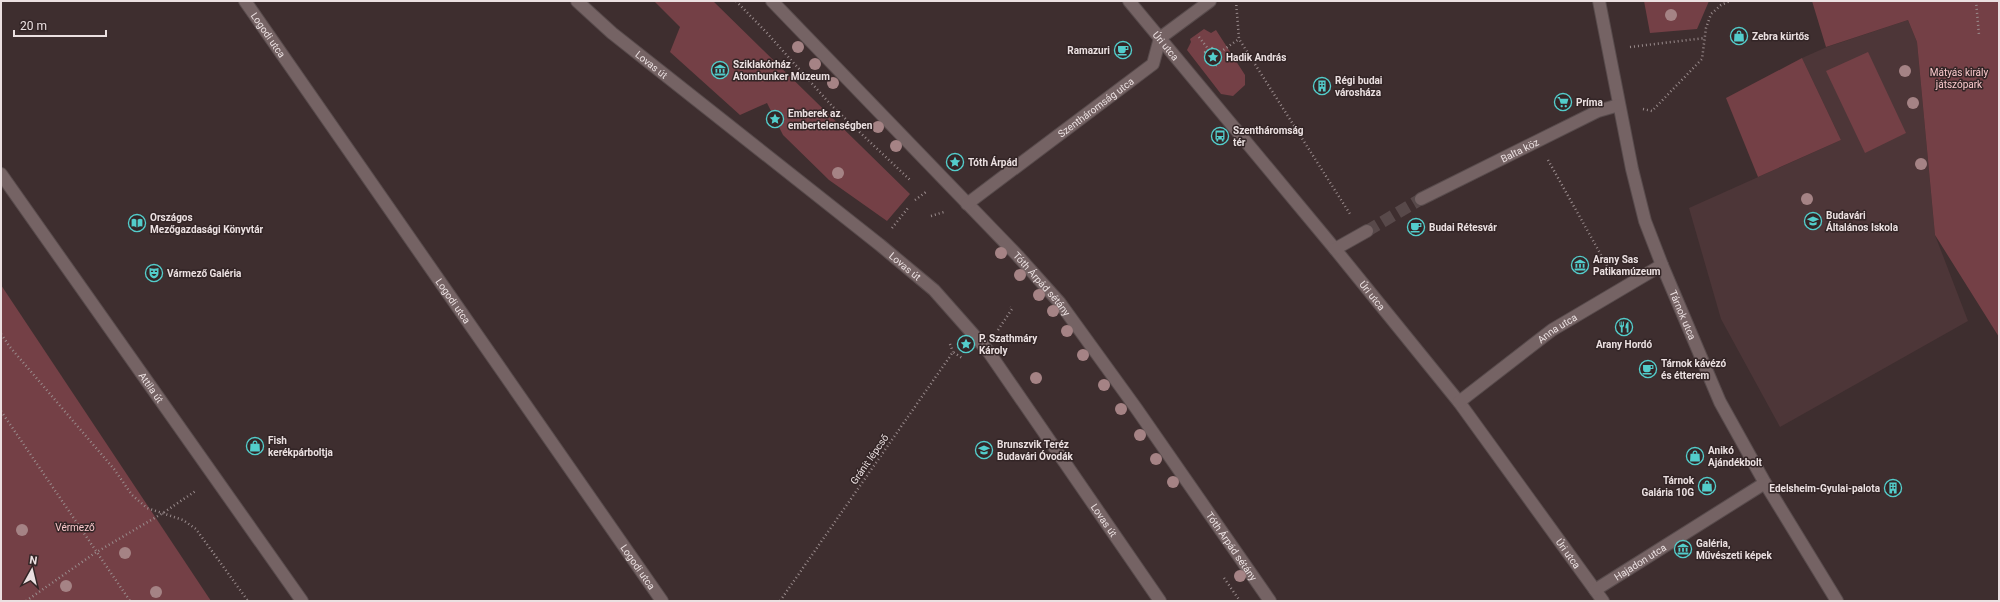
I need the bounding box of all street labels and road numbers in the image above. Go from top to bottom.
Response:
street label: Logodi utca [248,10,287,60]
street label: Úri utca [1150,29,1181,63]
street label: Lovas út [633,49,670,81]
street label: Szentháromság utca [1056,76,1136,140]
street label: Balta köz [1499,136,1541,165]
street label: Lovas út [887,250,923,283]
street label: Tóth Árpád sétány [1011,250,1073,318]
street label: Logodi utca [433,276,472,326]
street label: Úri utca [1357,278,1387,312]
street label: Tárnok utca [1667,289,1698,341]
street label: Anna utca [1535,312,1579,345]
street label: Attila út [136,370,165,405]
street label: Gránit lépcső [848,432,891,486]
street label: Lovas út [1089,502,1119,539]
street label: Tóth Árpád sétány [1204,510,1259,583]
street label: Úri utca [1554,536,1583,571]
street label: Logodi utca [618,542,657,592]
street label: Hajadon utca [1612,542,1668,583]

